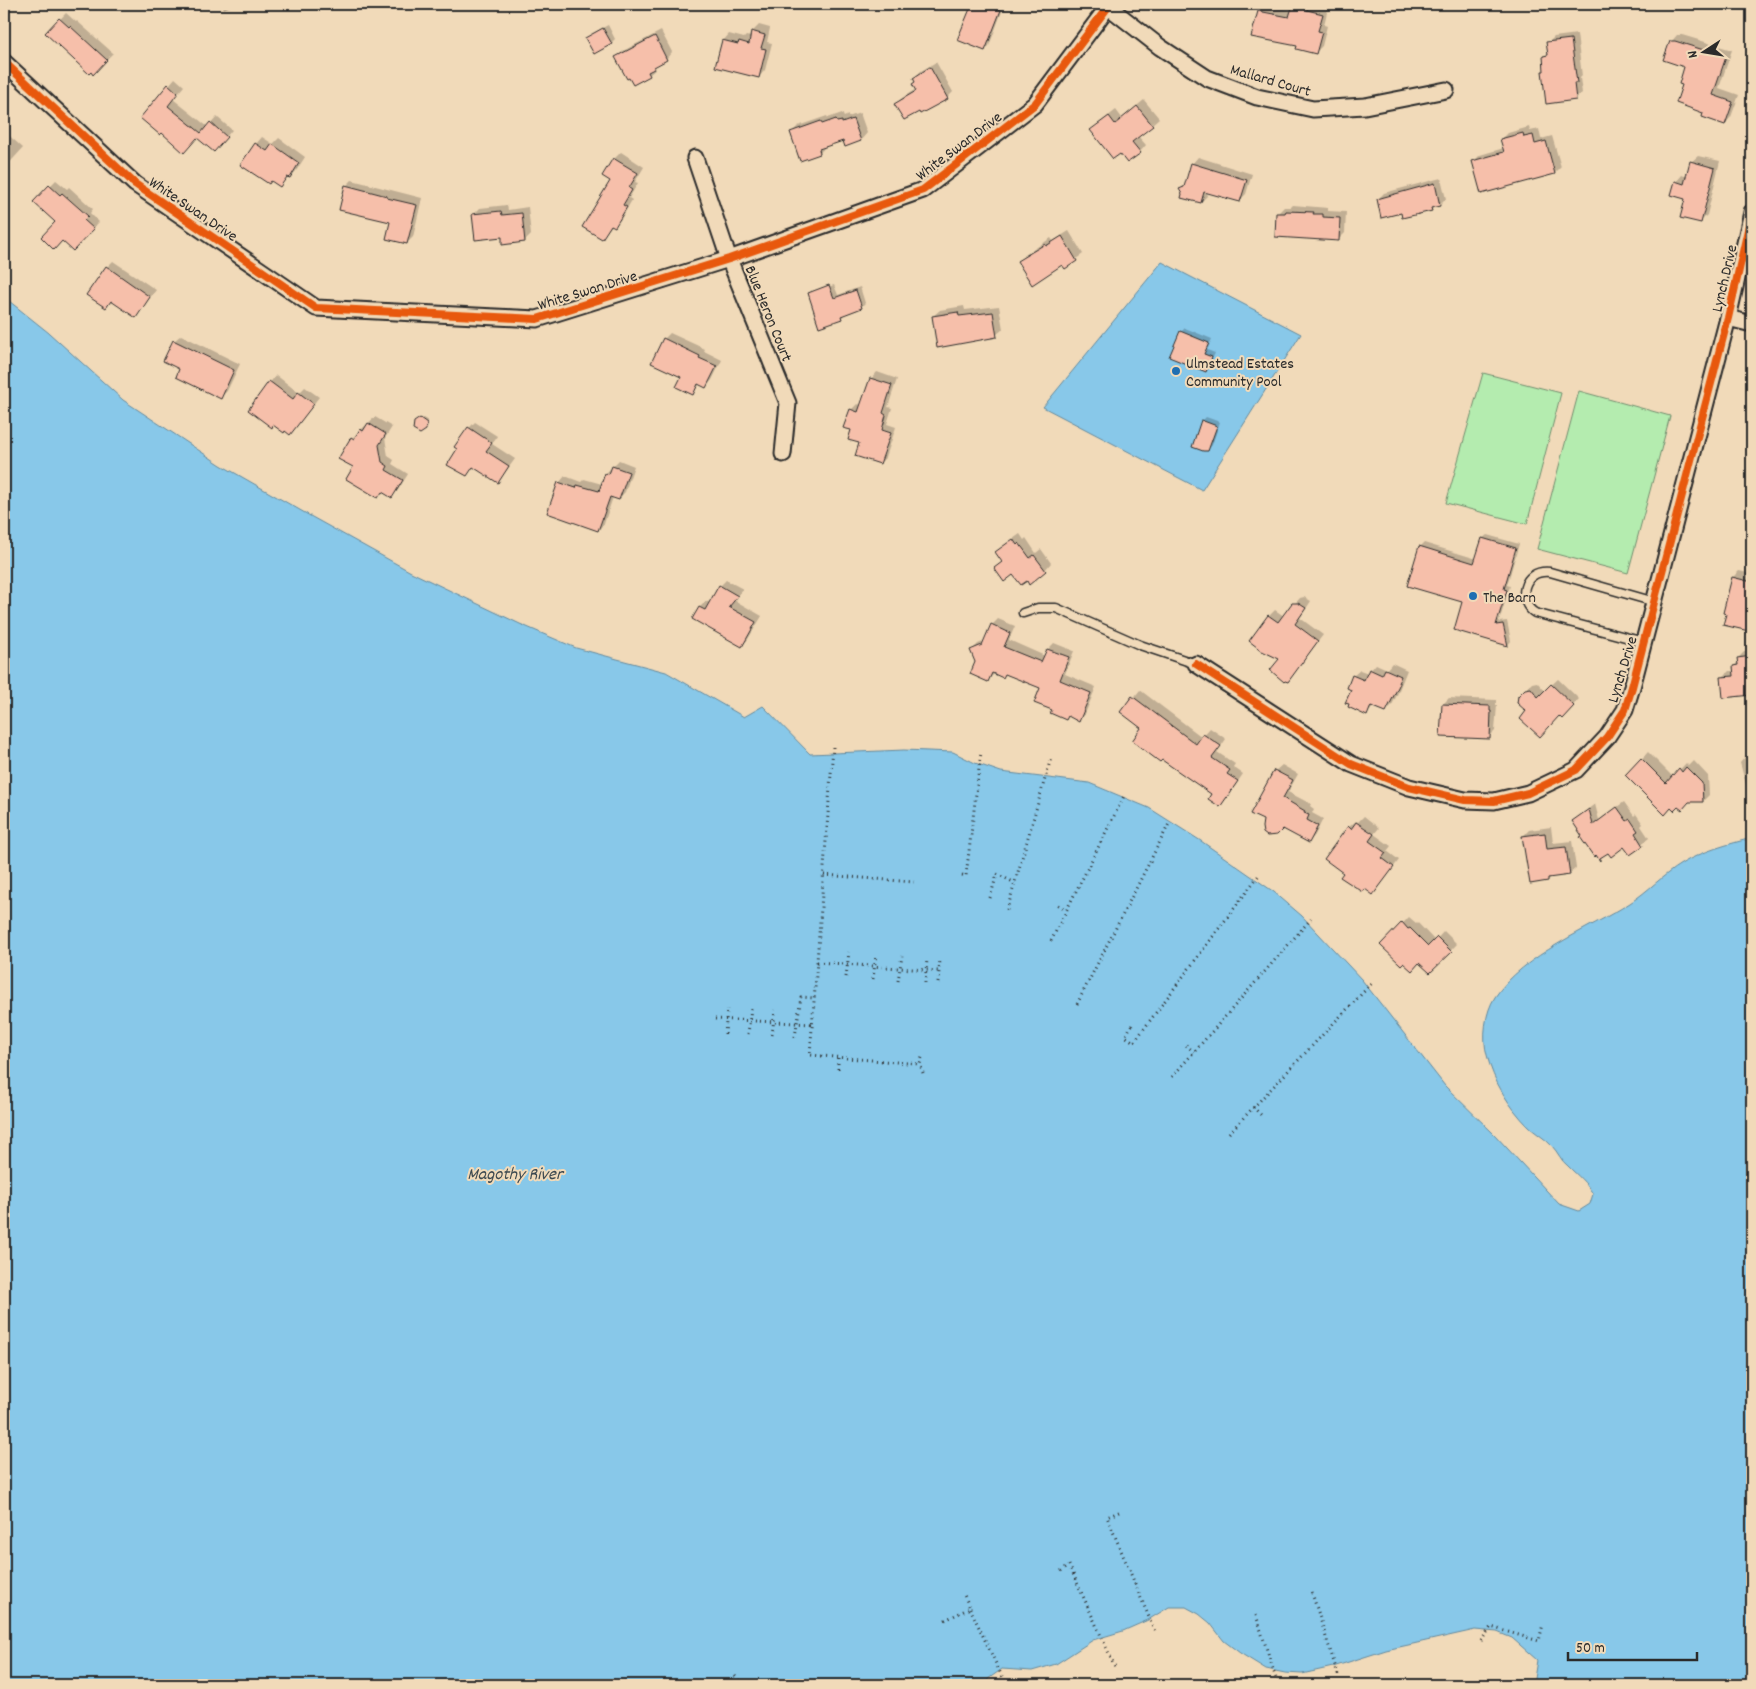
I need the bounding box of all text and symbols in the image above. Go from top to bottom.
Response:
north arrow [1678,28,1728,78]
text: N [1683,49,1704,60]
street label: Mallard Court [1227,59,1313,104]
street label: White Swan Drive [912,107,1007,187]
street label: White Swan Drive [144,172,242,248]
street label: Lynch Drive [1707,243,1744,315]
street label: Blue Heron Court [738,262,798,366]
street label: White Swan Drive [535,265,640,317]
place label: Ulmstead Estates Community Pool [1186,353,1294,394]
marker: Ulmstead Estates Community Pool [1170,365,1182,377]
place label: The Barn [1483,587,1536,610]
marker: The Barn [1467,590,1479,602]
street label: Lynch Drive [1602,634,1644,706]
water label: Magothy River [467,1163,565,1188]
scale bar [1568,1629,1697,1661]
text: 50 m [1576,1638,1605,1660]

